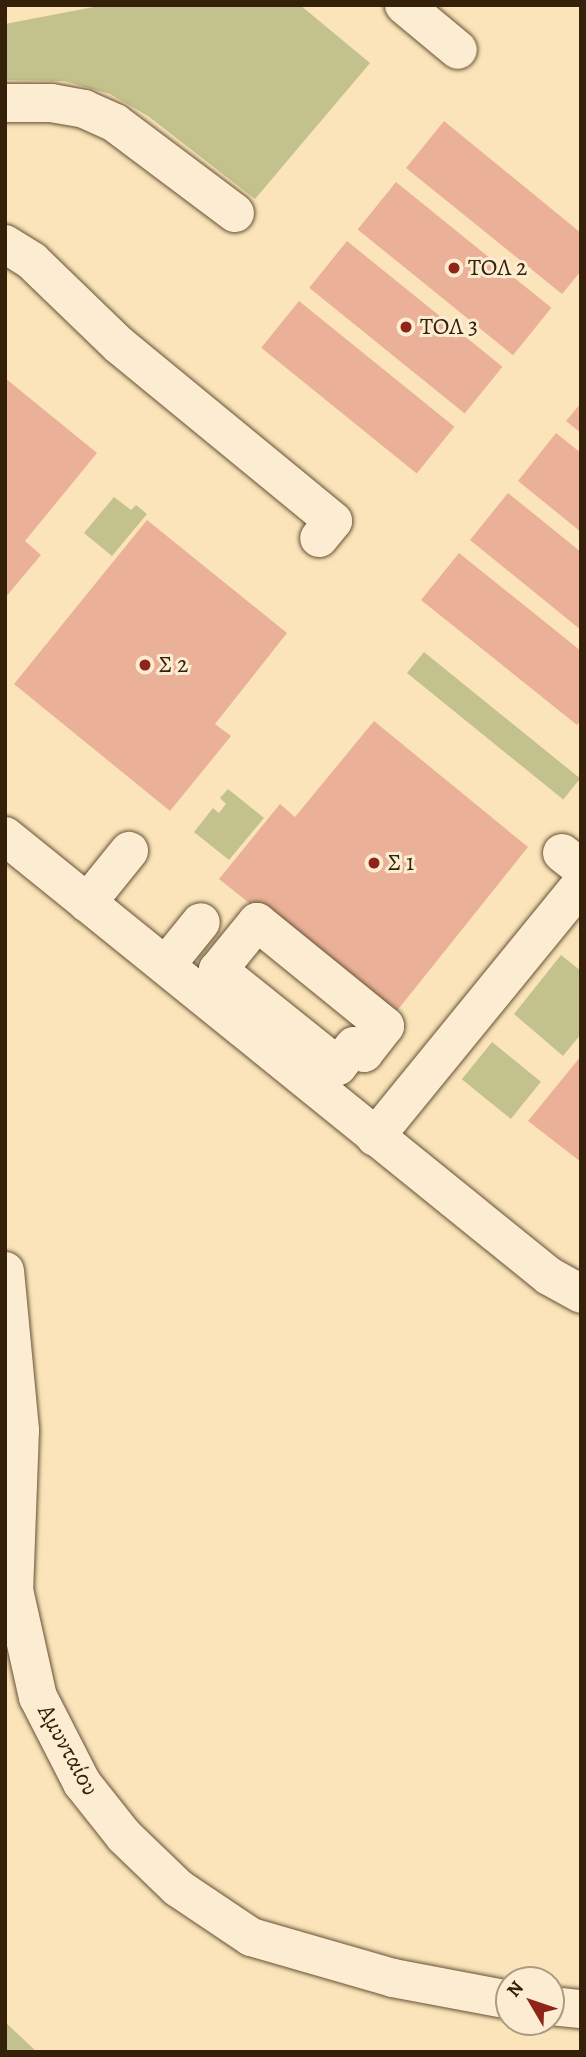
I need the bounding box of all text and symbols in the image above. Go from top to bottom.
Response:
place label: ΤΟΛ 2 [468,254,527,282]
marker: ΤΟΛ 2 [446,260,462,276]
place label: ΤΟΛ 3 [420,313,478,341]
marker: ΤΟΛ 3 [398,319,414,335]
place label: Σ 2 [159,651,188,679]
marker: Σ 2 [137,657,153,673]
place label: Σ 1 [388,849,414,877]
marker: Σ 1 [366,855,382,871]
street label: Αμυνταίου [31,1699,105,1801]
north arrow [495,1966,565,2036]
text: N [501,1975,530,2003]

